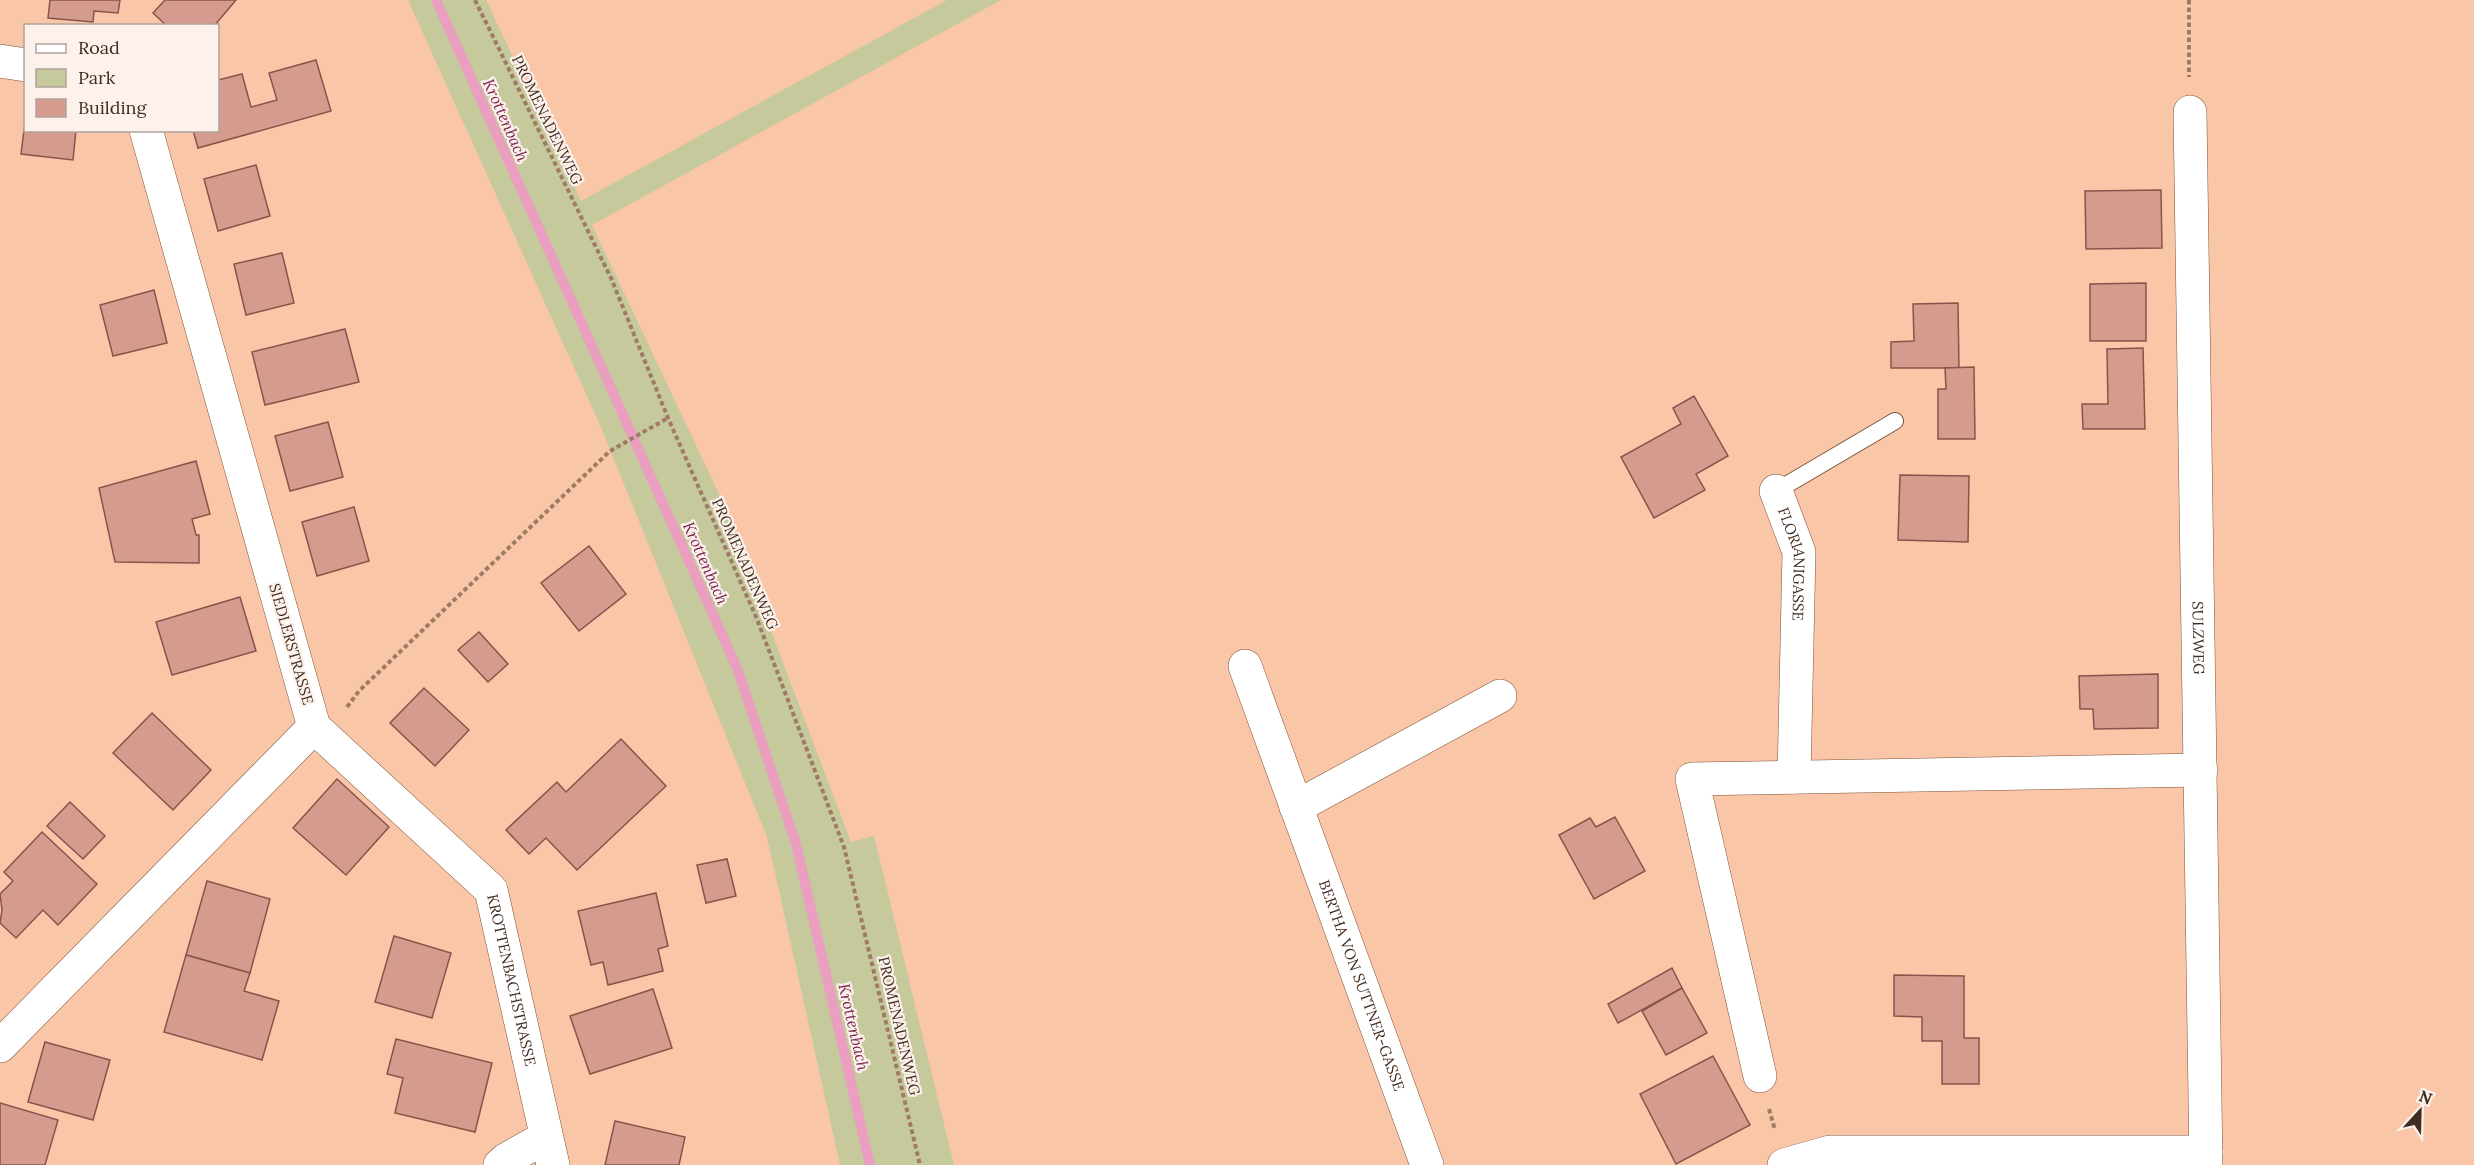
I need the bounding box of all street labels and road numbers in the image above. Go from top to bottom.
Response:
street label: PROMENADENWEG [508,52,587,188]
street label: PROMENADENWEG [708,495,783,633]
street label: FLORIANIGASSE [1774,504,1809,621]
street label: SIEDLERSTRASSE [265,581,318,707]
street label: SULZWEG [2188,601,2209,675]
street label: BERTHA VON SUTTNER-GASSE [1315,877,1409,1093]
street label: KROTTENBACHSTRASSE [483,892,540,1068]
street label: PROMENADENWEG [874,955,925,1098]

